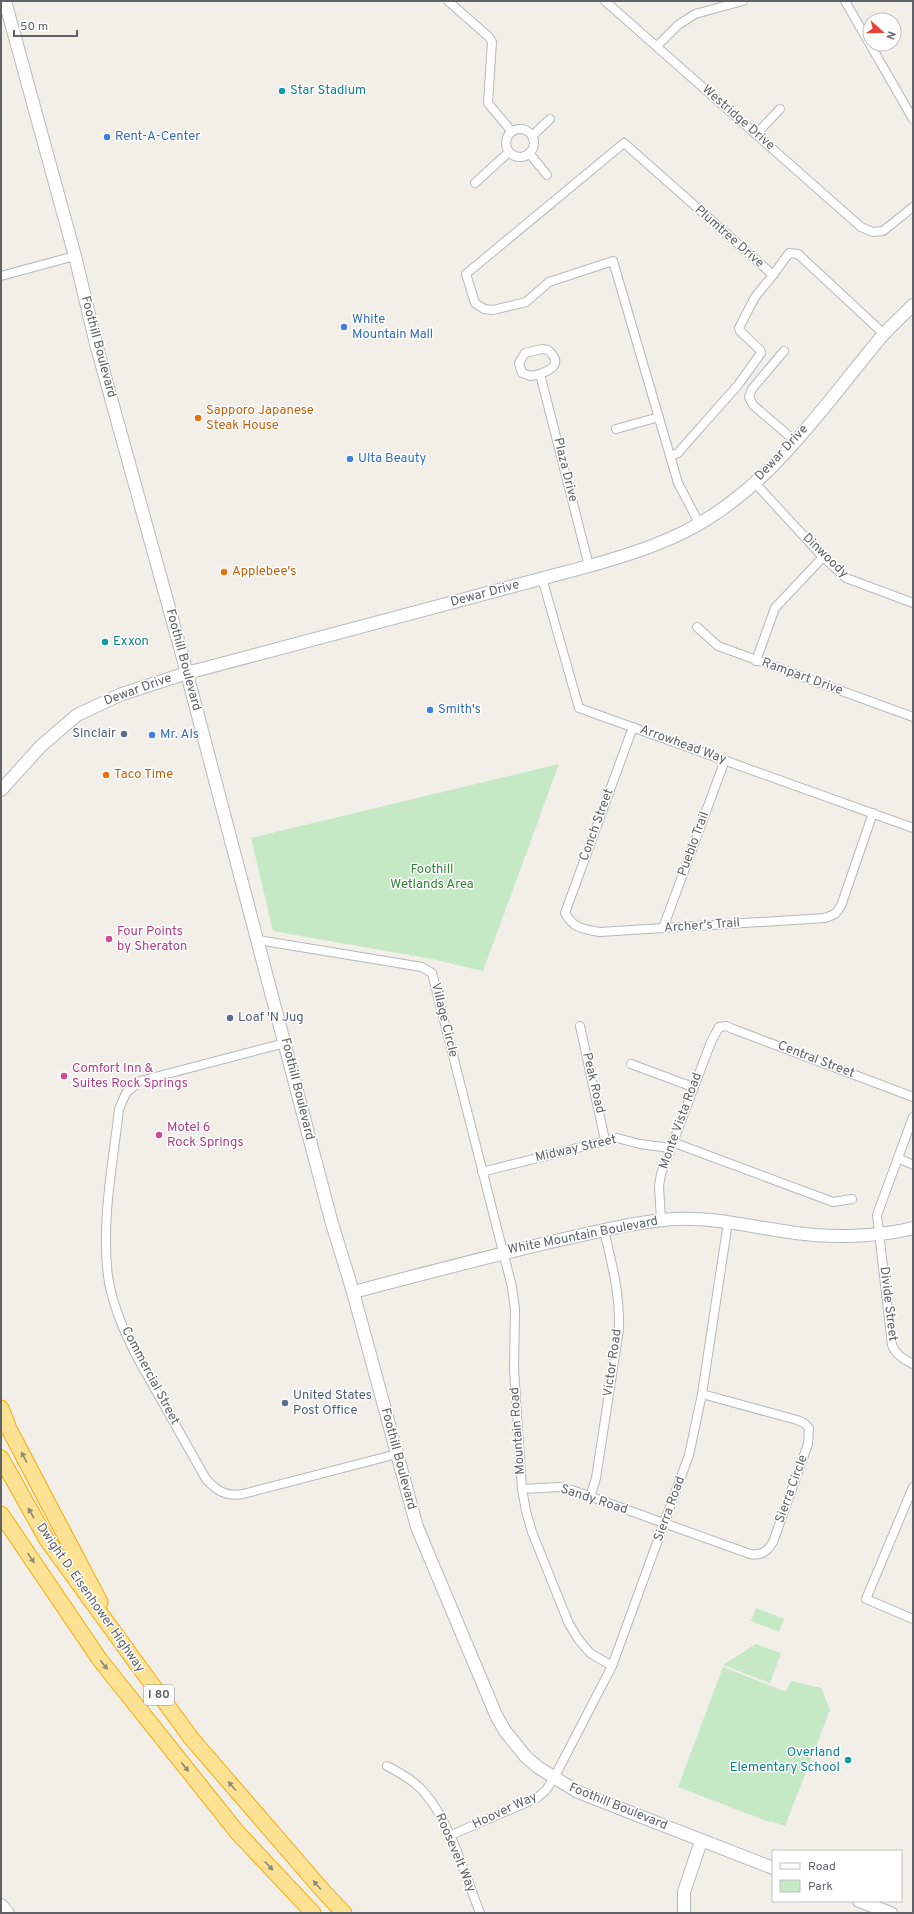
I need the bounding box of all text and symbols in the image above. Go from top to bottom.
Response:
scale bar [14,12,77,38]
north arrow [862,12,902,52]
text: 50 m [20,19,48,35]
text: N [882,29,898,41]
street label: Westridge Drive [698,82,778,154]
place label: Star Stadium [290,83,366,99]
marker: Star Stadium [277,86,287,96]
place label: Rent-A-Center [115,129,200,145]
marker: Rent-A-Center [102,132,112,142]
street label: Plumtree Drive [691,202,767,272]
street label: Foothill Boulevard [77,294,119,400]
place label: White Mountain Mall [352,312,433,343]
marker: White Mountain Mall [339,322,349,332]
place label: Sapporo Japanese Steak House [206,403,314,434]
marker: Sapporo Japanese Steak House [193,413,203,423]
street label: Dewar Drive [752,422,812,484]
street label: Plaza Drive [549,436,581,504]
place label: Ulta Beauty [358,451,426,467]
marker: Ulta Beauty [345,454,355,464]
street label: Dinwoody [799,530,851,582]
place label: Applebee's [232,564,296,580]
marker: Applebee's [219,567,229,577]
street label: Dewar Drive [449,577,521,611]
street label: Foothill Boulevard [162,607,204,713]
place label: Exxon [113,634,149,650]
marker: Exxon [100,637,110,647]
street label: Rampart Drive [759,655,845,699]
street label: Dewar Drive [102,670,174,710]
place label: Smith's [438,702,481,718]
marker: Smith's [425,705,435,715]
street label: Arrowhead Way [638,722,729,768]
place label: Sinclair [72,726,116,742]
place label: Mr. Als [160,727,199,743]
marker: Sinclair [119,729,129,739]
marker: Mr. Als [147,730,157,740]
place label: Taco Time [114,767,173,783]
marker: Taco Time [101,770,111,780]
street label: Conch Street [577,787,618,863]
street label: Pueblo Trail [675,810,713,878]
park label: Foothill Wetlands Area [390,862,474,893]
street label: Archer's Trail [664,915,740,937]
place label: Four Points by Sheraton [117,924,187,955]
marker: Four Points by Sheraton [104,934,114,944]
street label: Village Circle [427,981,461,1059]
place label: Loaf 'N Jug [238,1010,304,1026]
marker: Loaf 'N Jug [225,1013,235,1023]
street label: Foothill Boulevard [277,1036,317,1142]
street label: Central Street [775,1038,857,1082]
street label: Peak Road [578,1051,608,1115]
place label: Comfort Inn & Suites Rock Springs [72,1061,188,1092]
marker: Comfort Inn & Suites Rock Springs [59,1071,69,1081]
street label: Monte Vista Road [656,1071,706,1171]
place label: Motel 6 Rock Springs [167,1120,244,1151]
marker: Motel 6 Rock Springs [154,1130,164,1140]
street label: Midway Street [534,1132,618,1166]
street label: White Mountain Boulevard [507,1214,659,1258]
street label: Divide Street [875,1266,901,1342]
street label: Commercial Street [117,1324,183,1428]
street label: Victor Road [600,1328,626,1398]
street label: Mountain Road [507,1387,529,1475]
place label: United States Post Office [293,1388,372,1419]
marker: United States Post Office [280,1398,290,1408]
street label: Foothill Boulevard [377,1406,419,1512]
one-way arrow [21,1451,27,1462]
street label: Sierra Circle [772,1453,812,1525]
street label: Sierra Road [651,1474,689,1544]
street label: Sandy Road [558,1482,630,1518]
one-way arrow [28,1507,35,1518]
street label: Dwight D. Eisenhower Highway [32,1520,148,1676]
one-way arrow [27,1553,35,1563]
one-way arrow [100,1660,109,1671]
road number: I 80 [144,1685,174,1705]
place label: Overland Elementary School [730,1745,840,1776]
marker: Overland Elementary School [843,1755,853,1765]
one-way arrow [181,1762,190,1772]
street label: Foothill Boulevard [566,1780,670,1834]
one-way arrow [228,1781,237,1792]
street label: Hoover Way [470,1789,540,1833]
street label: Roosevelt Way [431,1811,479,1895]
legend [772,1850,902,1902]
text: Road [808,1859,836,1875]
one-way arrow [264,1861,274,1871]
text: Park [808,1879,833,1895]
one-way arrow [313,1880,322,1889]

